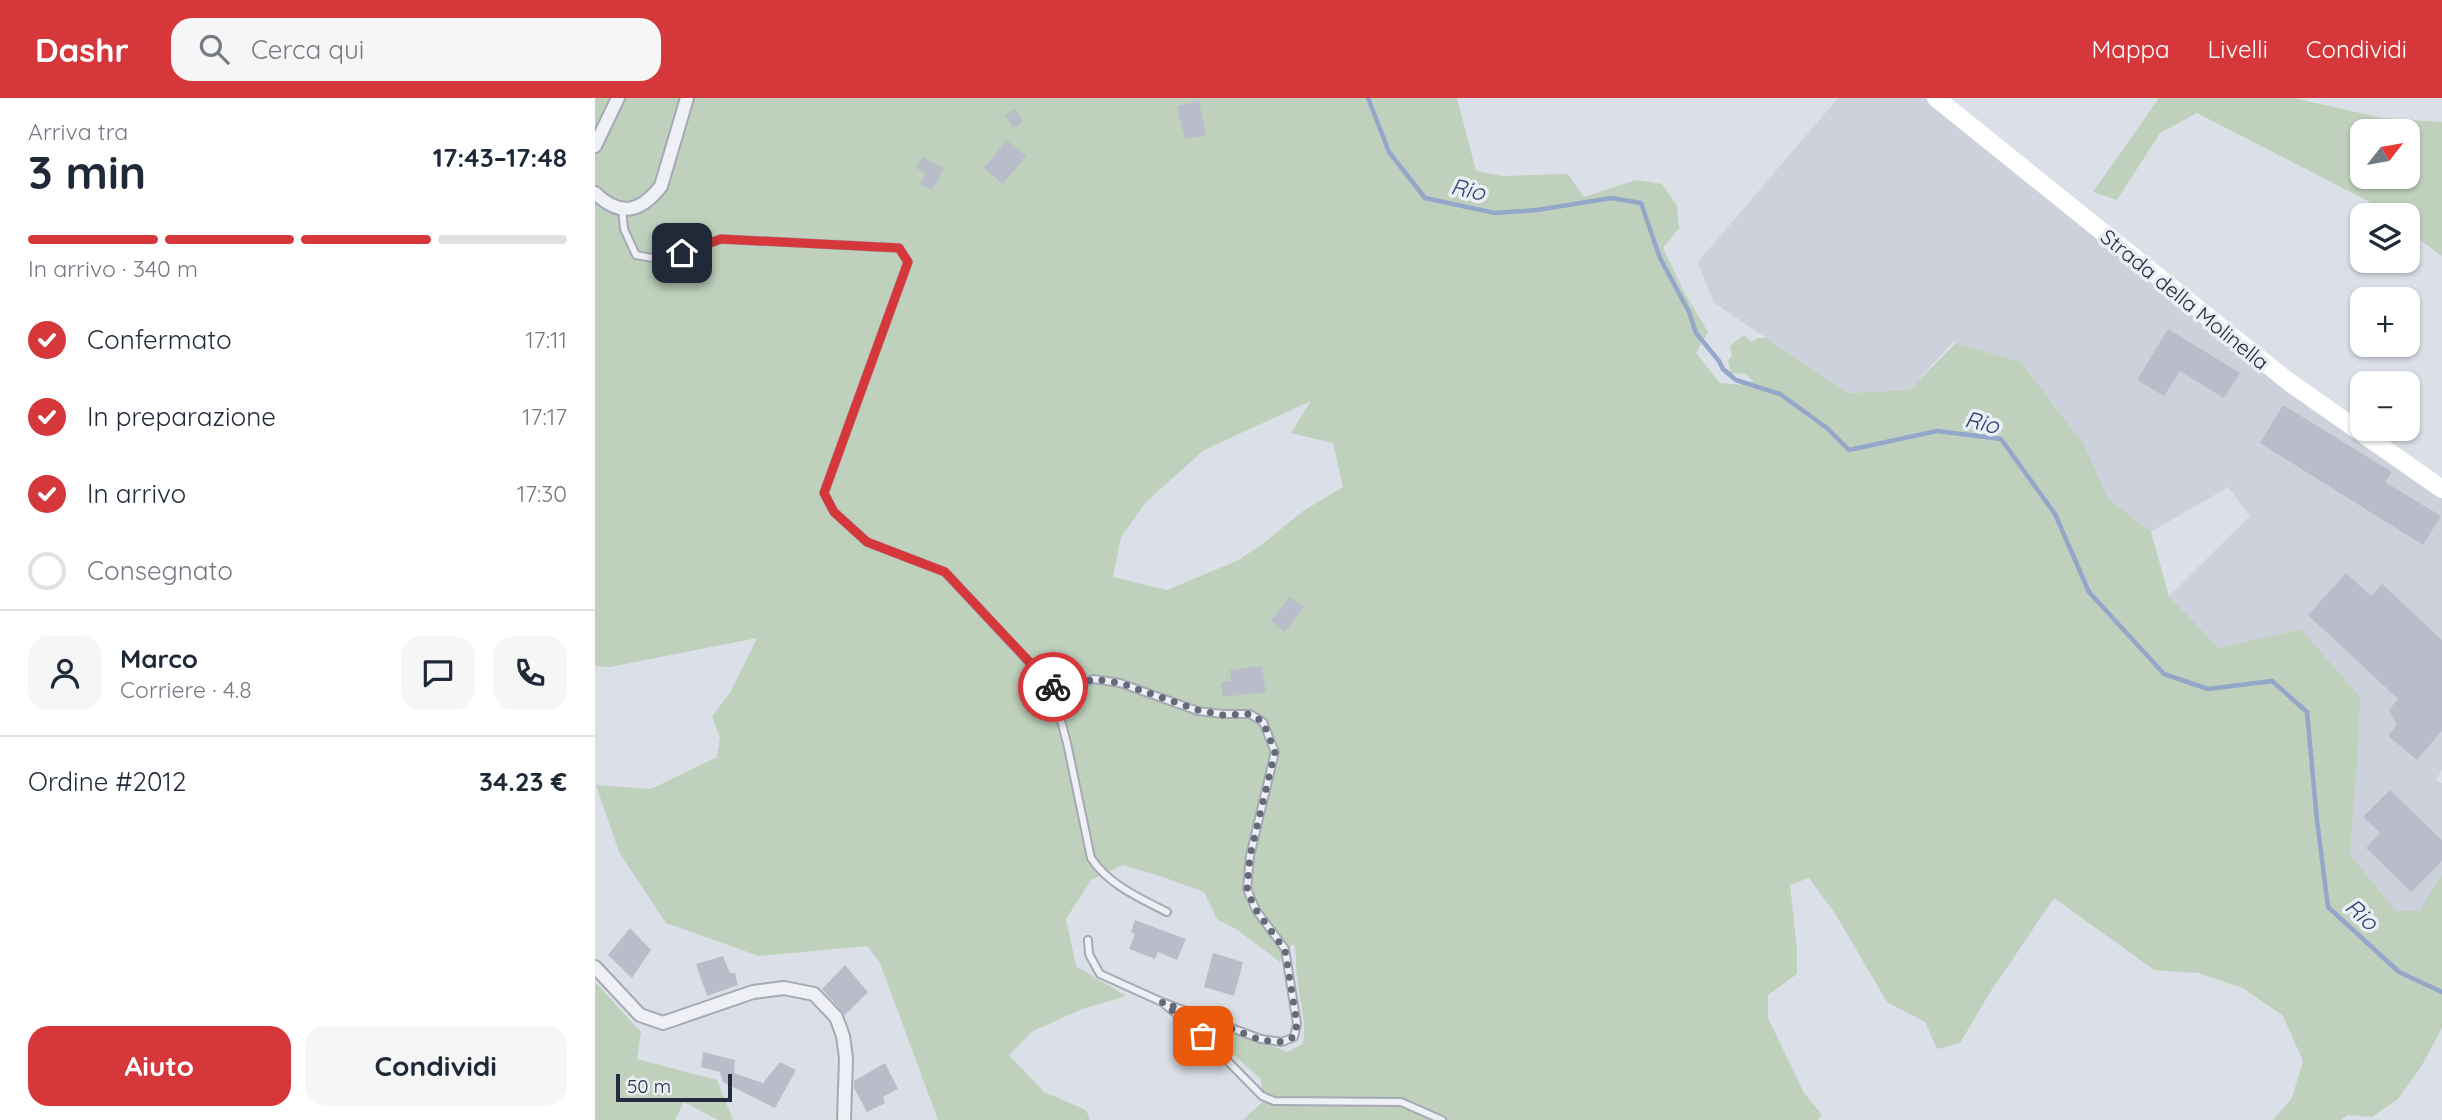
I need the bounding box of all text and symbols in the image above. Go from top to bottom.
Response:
search box [171,18,661,81]
text: Dashr [35,29,129,70]
icon: search [195,30,233,68]
text: Cerca qui [251,33,364,66]
text: Mappa [2092,34,2170,64]
text: Livelli [2208,34,2268,64]
text: Condividi [2306,34,2407,64]
text: Arriva tra [28,117,128,146]
north arrow [2350,119,2420,189]
map controls [2350,119,2420,441]
text: 17:43–17:48 [433,141,567,174]
text: 3 min [28,143,146,201]
water label: Rio [1448,171,1489,207]
button: layers [2350,203,2420,273]
pin [652,223,712,283]
street label: Strada della Molinella [2096,223,2274,375]
icon: home [663,234,701,272]
text: In arrivo · 340 m [28,254,198,283]
button: + [2350,287,2420,357]
icon: check [28,321,66,359]
text: Confermato [87,323,232,356]
text: 17:11 [525,325,567,354]
button: − [2350,371,2420,441]
icon: check [28,398,66,436]
text: In preparazione [87,400,276,433]
text: 17:17 [522,402,567,431]
water label: Rio [1962,404,2003,440]
icon: check [28,475,66,513]
text: In arrivo [87,477,186,510]
text: 17:30 [517,479,567,508]
text: Consegnato [87,554,233,587]
button: person [28,636,102,710]
button: chat [401,636,475,710]
button: phone [493,636,567,710]
text: Marco [120,642,198,675]
courier [1018,652,1088,722]
icon: bike [1034,668,1072,706]
text: Corriere · 4.8 [120,675,252,704]
text: Ordine #2012 [28,765,186,798]
text: 34.23 € [479,765,567,798]
water label: Rio [2340,892,2385,937]
pin [1173,1006,1233,1066]
icon: bag [1184,1017,1222,1055]
button: Aiuto [28,1026,291,1106]
button: Condividi [305,1026,567,1106]
scale bar [616,1071,731,1103]
text: 50 m [627,1074,671,1098]

